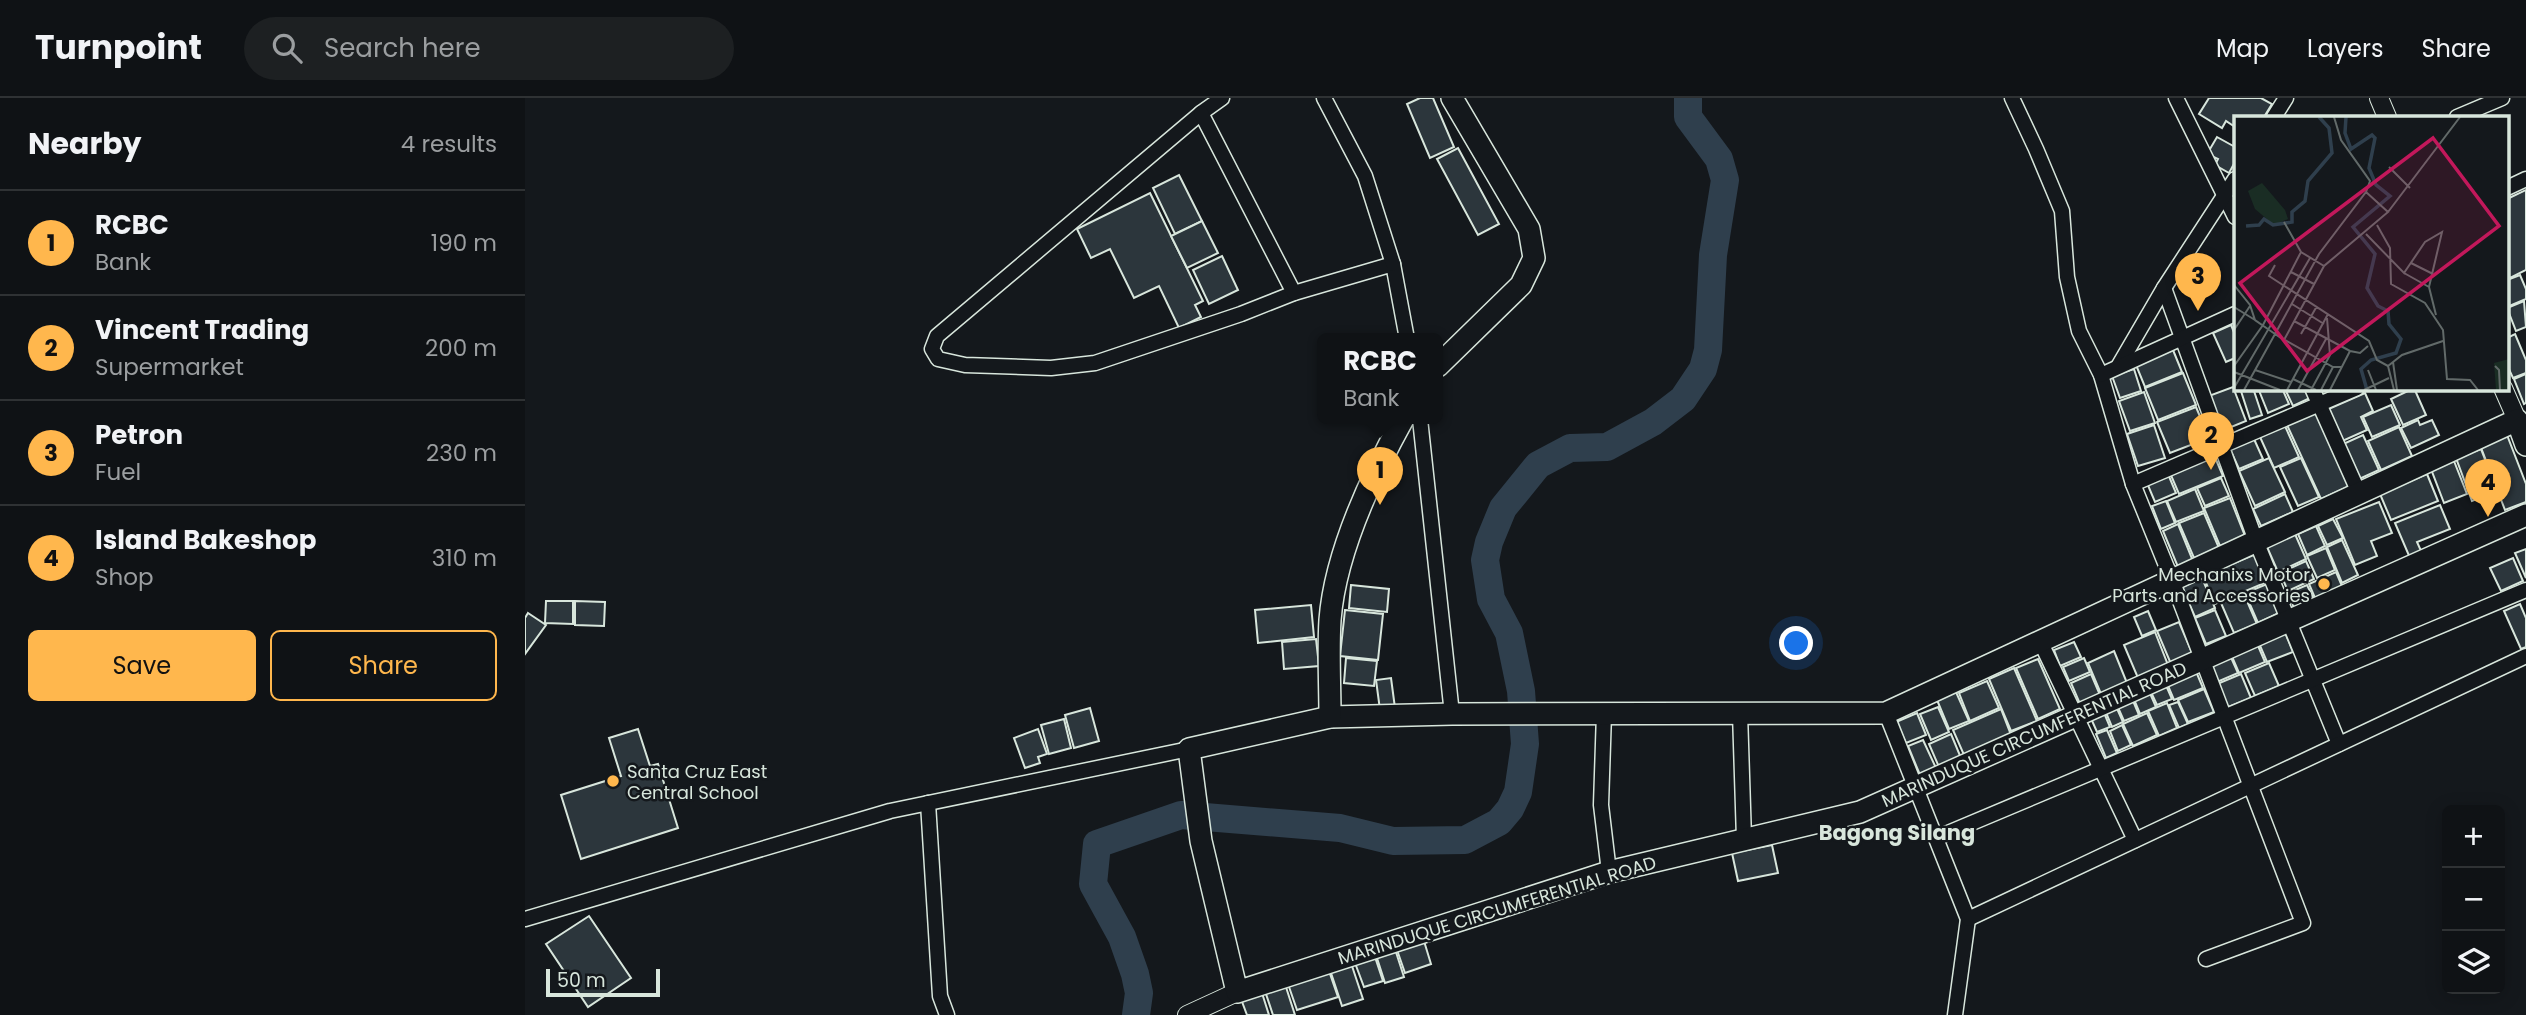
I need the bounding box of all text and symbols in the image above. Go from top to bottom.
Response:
search box [244,17,734,80]
text: Turnpoint [35,24,202,71]
icon: search [268,29,306,67]
text: Search here [324,30,481,66]
text: Map [2216,32,2269,65]
text: Layers [2307,32,2383,65]
text: Share [2421,32,2491,65]
inset map [2234,116,2508,390]
text: Nearby [28,122,142,165]
text: 4 results [401,128,497,160]
text: RCBC [95,207,169,243]
text: 1 [47,227,55,259]
text: 190 m [431,227,497,259]
text: Bank [95,246,151,278]
pin: 3 [2175,253,2221,311]
text: Vincent Trading [95,312,309,348]
text: 2 [44,332,58,364]
text: 200 m [425,332,497,364]
popup [1317,333,1443,424]
text: RCBC [1343,343,1417,379]
text: Supermarket [95,351,244,383]
text: Bank [1343,382,1399,414]
pin: 2 [2188,412,2234,470]
text: Petron [95,417,183,453]
text: 3 [44,437,58,469]
text: 230 m [426,437,497,469]
pin: 1 [1357,447,1403,505]
text: Fuel [95,456,141,488]
pin: 4 [2465,459,2511,517]
text: Island Bakeshop [95,522,316,558]
text: 4 [43,542,59,574]
text: 310 m [432,542,497,574]
text: Shop [95,561,154,593]
place label: Mechanixs Motor Parts and Accessories [2112,562,2310,608]
marker: Mechanixs Motor Parts and Accessories [2316,576,2332,592]
your location [1779,626,1813,660]
button: Save [28,630,256,701]
button: Share [270,630,497,701]
street label: MARINDUQUE CIRCUMFERENTIAL ROAD [1877,655,2191,813]
place label: Santa Cruz East Central School [627,759,767,805]
marker: Santa Cruz East Central School [605,773,621,789]
map controls [2442,805,2505,994]
button: + [2442,805,2505,868]
district label: Bagong Silang [1819,818,1975,847]
street label: MARINDUQUE CIRCUMFERENTIAL ROAD [1335,850,1659,970]
button: − [2442,868,2505,931]
button: layers [2442,931,2505,994]
scale bar [546,966,660,998]
text: 50 m [557,967,606,994]

